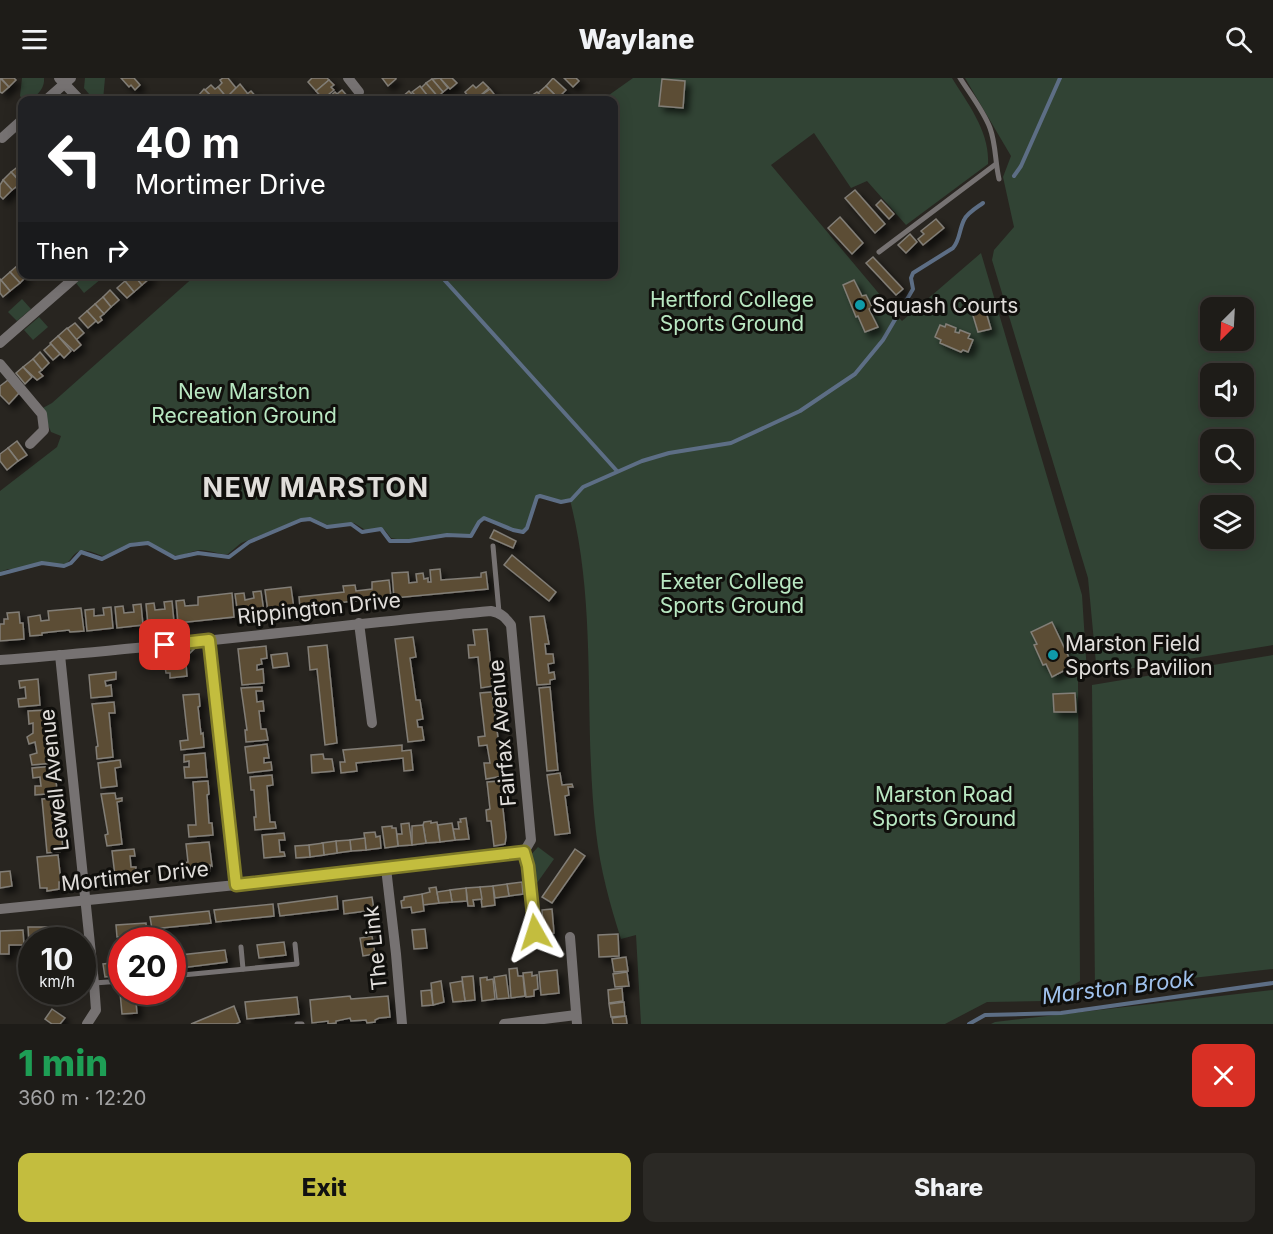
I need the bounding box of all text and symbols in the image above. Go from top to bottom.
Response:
icon: menu [18,23,51,56]
text: Waylane [579,23,694,56]
icon: search [1222,23,1255,56]
text: 40 m [135,117,240,168]
icon: left [36,120,114,198]
text: Mortimer Drive [135,168,326,201]
icon: right [101,234,134,267]
text: Then [36,238,89,264]
park label: Hertford College Sports Ground [650,287,814,336]
place label: Squash Courts [872,293,1018,318]
north arrow [1200,297,1254,351]
map controls [1200,297,1254,549]
marker: Squash Courts [853,298,867,312]
button: sound [1200,363,1254,417]
park label: New Marston Recreation Ground [151,379,337,428]
button: search [1200,429,1254,483]
district label: NEW MARSTON [202,471,430,504]
button: layers [1200,495,1254,549]
park label: Exeter College Sports Ground [660,569,804,618]
street label: Rippington Drive [236,587,402,629]
pin [139,619,190,670]
icon: arrive [148,628,181,661]
place label: Marston Field Sports Pavilion [1065,631,1213,680]
marker: Marston Field Sports Pavilion [1046,648,1060,662]
street label: Fairfax Avenue [483,659,521,807]
street label: Lewell Avenue [34,708,74,852]
park label: Marston Road Sports Ground [872,782,1016,831]
street label: Mortimer Drive [60,856,210,896]
position arrow [503,900,567,964]
street label: The Link [358,904,392,992]
speed limit sign: 20 [108,927,186,1005]
text: 10 [40,941,74,977]
water label: Marston Brook [1040,965,1197,1009]
text: km/h [39,972,75,991]
text: 1 min [18,1041,108,1085]
button: close [1192,1044,1255,1107]
text: 360 m · 12:20 [18,1086,146,1110]
button: Exit [18,1153,631,1222]
button: Share [643,1153,1255,1222]

